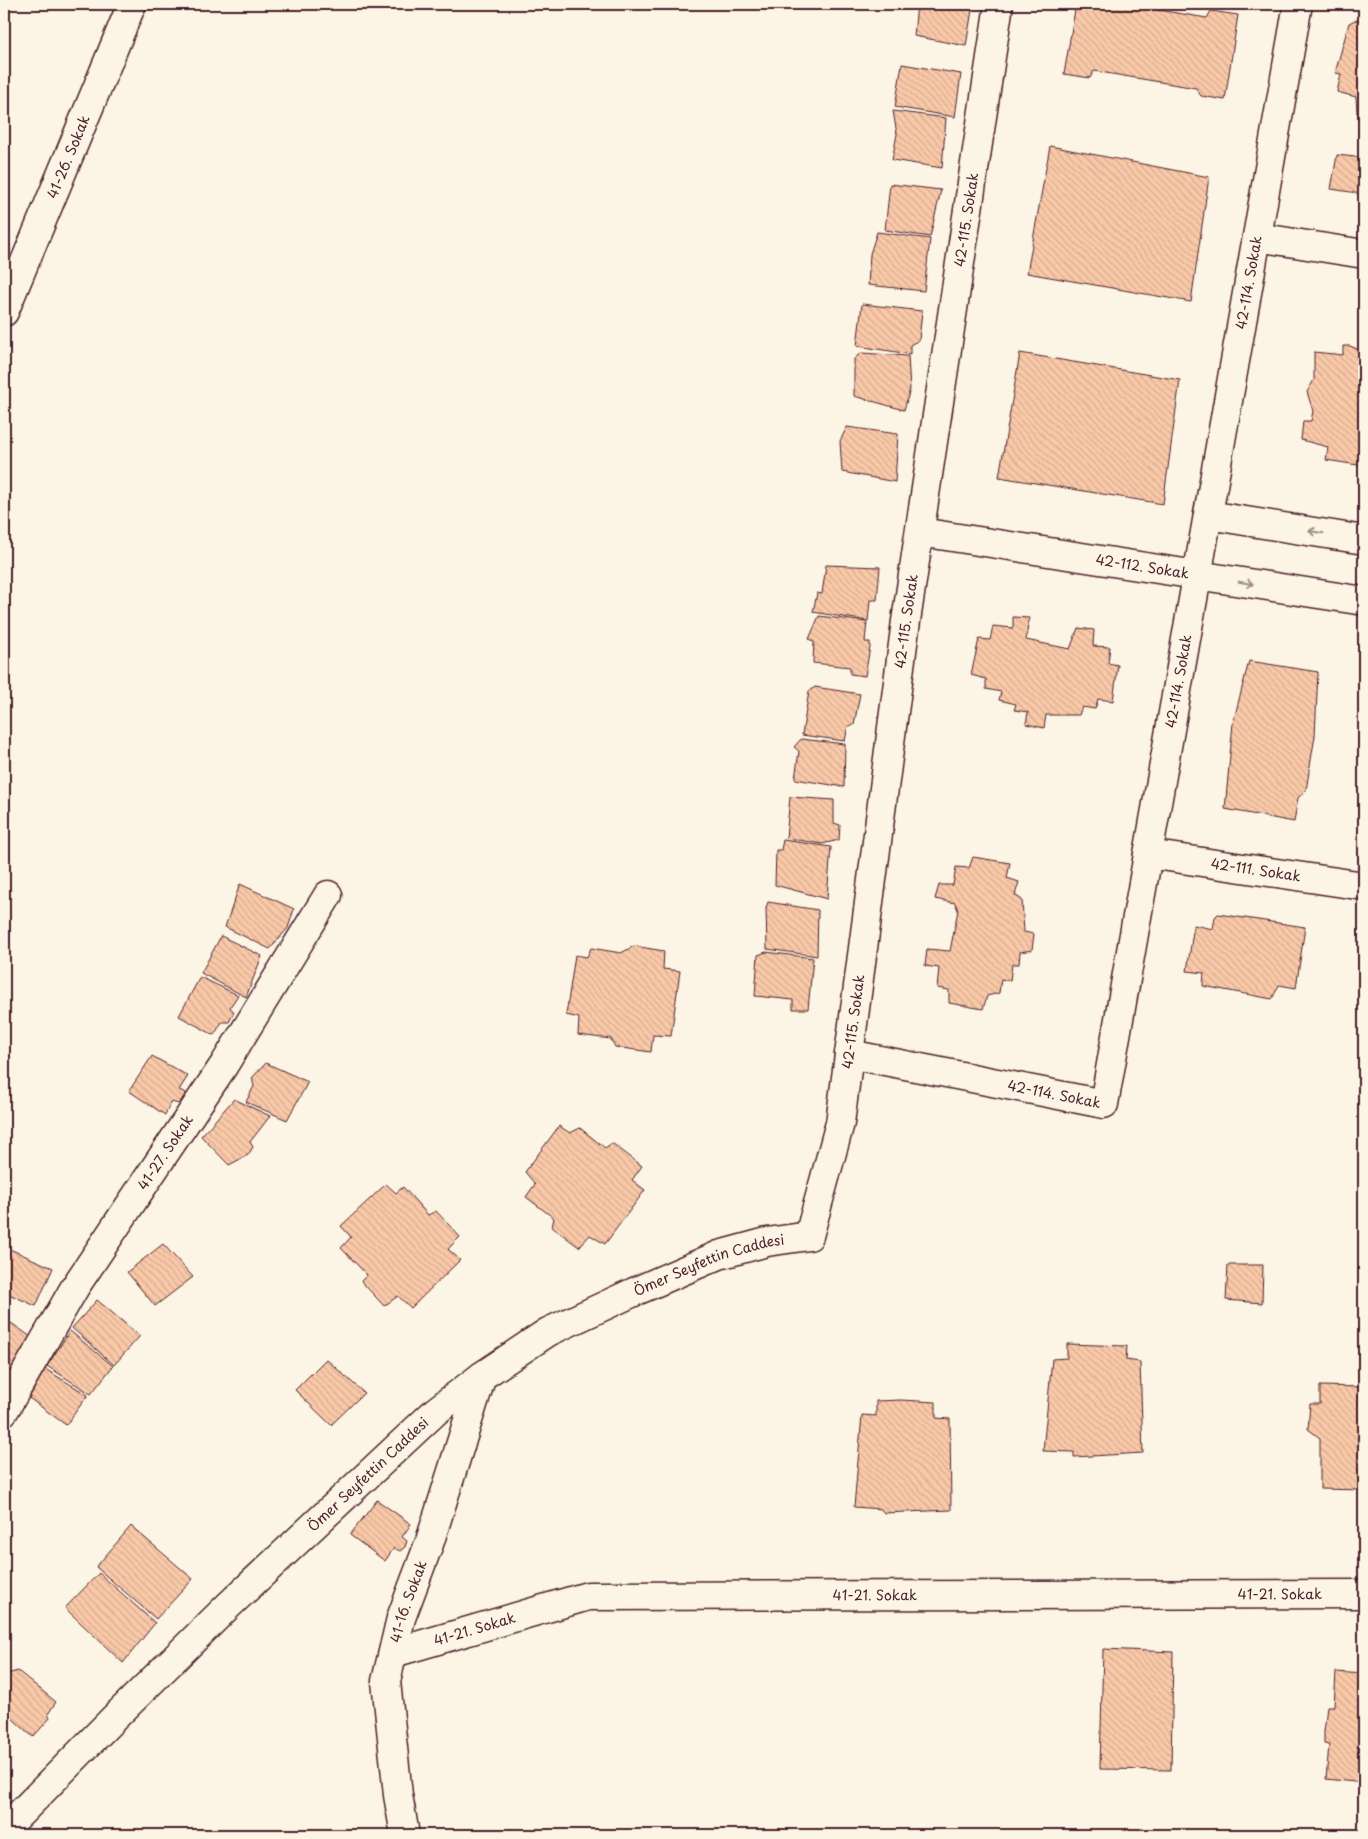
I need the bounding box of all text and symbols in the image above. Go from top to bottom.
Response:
street label: 41-26. Sokak [41,112,95,202]
street label: 42-115. Sokak [949,171,983,268]
street label: 42-114. Sokak [1230,234,1267,331]
one-way arrow [1308,526,1324,536]
street label: 42-112. Sokak [1094,548,1191,584]
street label: 42-115. Sokak [889,573,923,670]
one-way arrow [1237,579,1253,589]
street label: 42-114. Sokak [1159,633,1197,730]
street label: 42-111. Sokak [1209,852,1302,887]
street label: 42-115. Sokak [836,973,869,1070]
street label: 42-114. Sokak [1006,1074,1103,1113]
street label: 41-27. Sokak [132,1110,198,1194]
street label: Ömer Seyfettin Caddesi [630,1229,786,1301]
street label: Ömer Seyfettin Caddesi [303,1412,433,1536]
street label: 41-16. Sokak [385,1557,432,1645]
street label: 41-21. Sokak [1238,1583,1322,1604]
street label: 41-21. Sokak [833,1584,917,1605]
street label: 41-21. Sokak [431,1607,518,1651]

